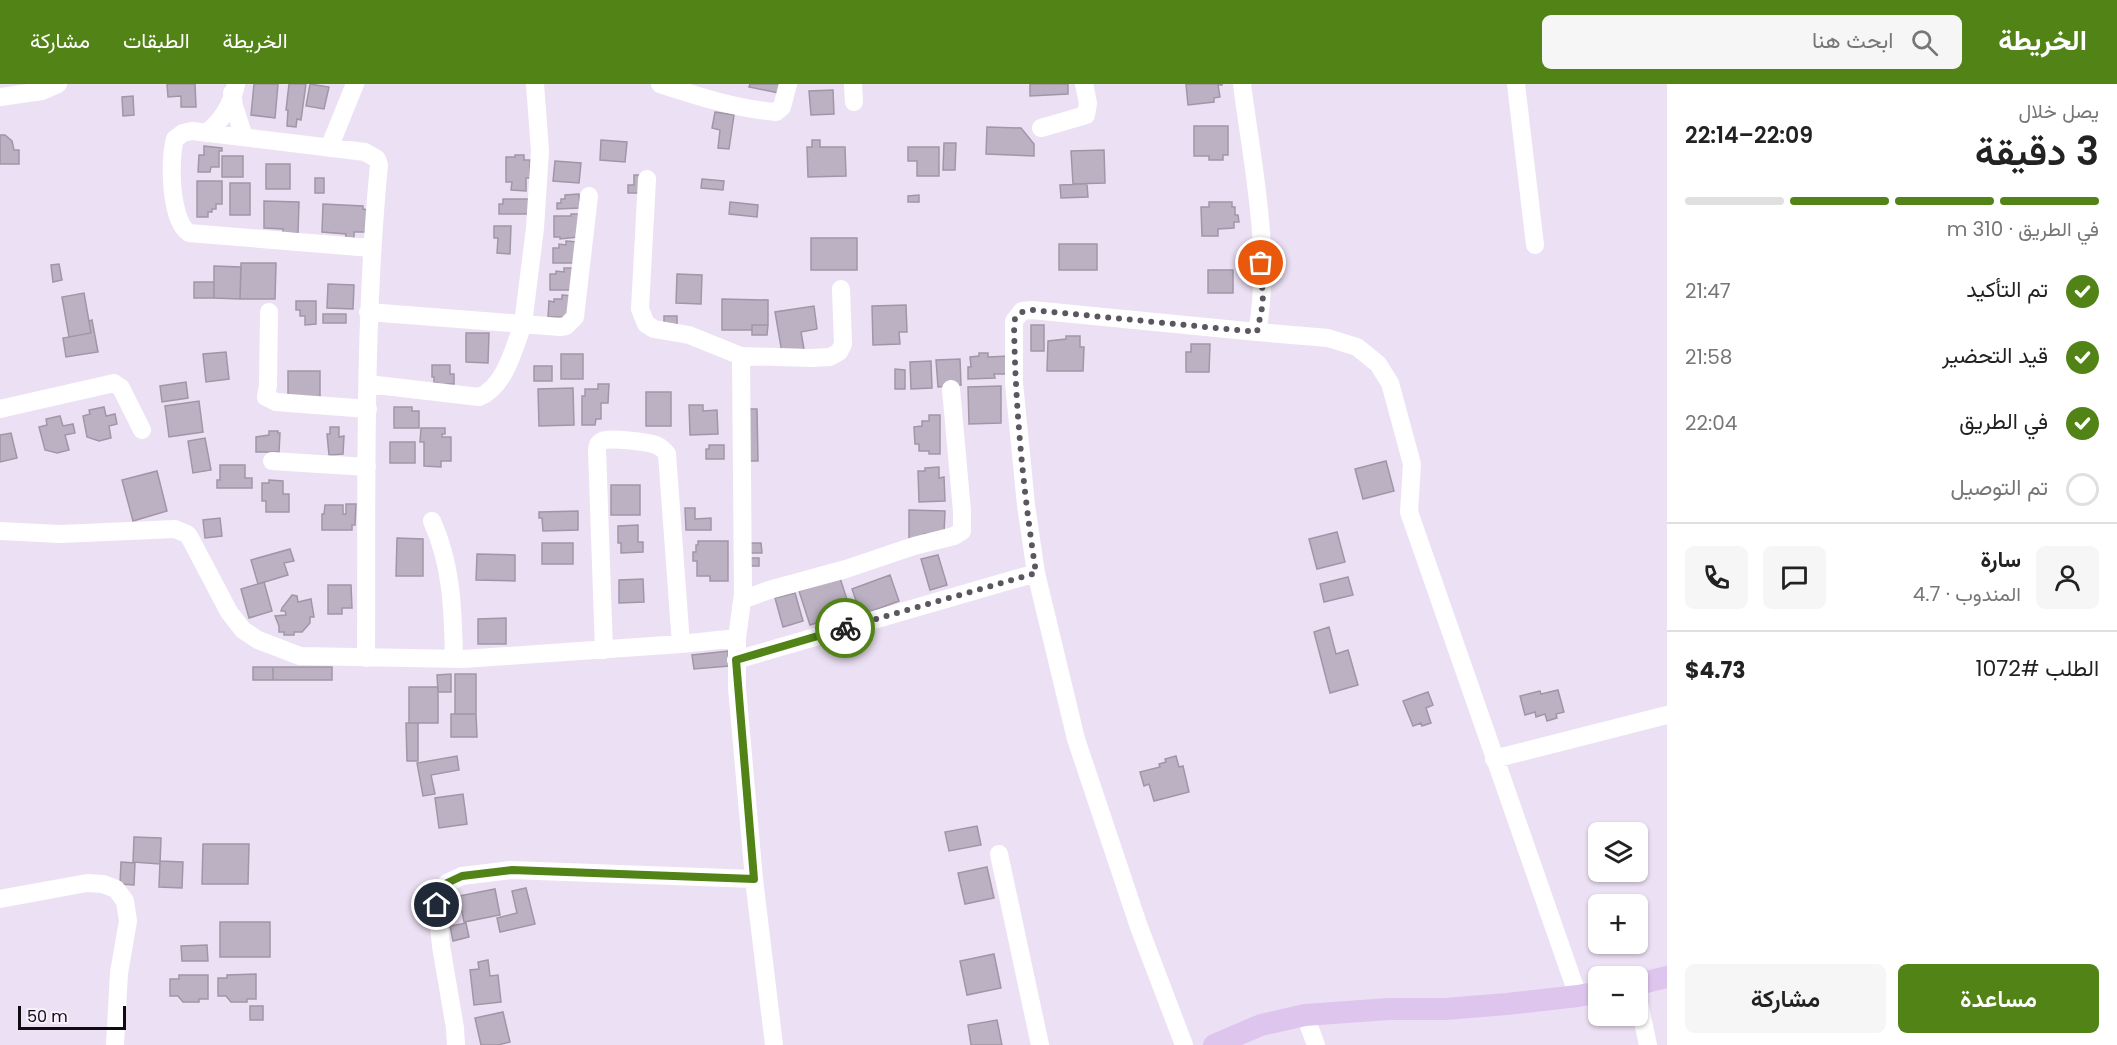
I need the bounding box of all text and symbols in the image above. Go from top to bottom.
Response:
search box [1542,15,1962,69]
text: الخريطة [1998,21,2087,60]
text: ابحث هنا [1812,25,1893,56]
text: مشاركة [30,26,90,55]
text: الطبقات [123,26,190,55]
text: الخريطة [223,26,288,55]
icon: search [1908,26,1941,59]
text: يصل خلال [2019,97,2099,125]
text: 22:09–22:14 [1685,120,1813,151]
text: 3 دقيقة [1975,124,2099,179]
text: في الطريق · 310 m [1947,215,2099,243]
pin [1235,237,1286,288]
icon: bag [1244,246,1277,279]
text: تم التأكيد [1966,274,2048,305]
icon: check [2066,275,2099,308]
text: 21:47 [1685,277,1731,305]
text: قيد التحضير [1942,340,2048,371]
icon: check [2066,341,2099,374]
text: 21:58 [1685,343,1732,371]
text: في الطريق [1959,406,2048,437]
icon: check [2066,407,2099,440]
text: 22:04 [1685,409,1737,437]
text: تم التوصيل [1950,472,2048,503]
text: سارة [1980,544,2021,575]
button: phone [1685,546,1748,609]
button: chat [1763,546,1826,609]
button: person [2036,546,2099,609]
text: المندوب · 4.7 [1913,580,2021,608]
courier [815,598,875,658]
icon: bike [829,612,862,645]
text: الطلب #1072 [1975,653,2099,684]
text: $4.73 [1685,655,1746,686]
map controls [1588,822,1648,1026]
button: layers [1588,822,1648,882]
pin [411,879,462,930]
icon: home [420,888,453,921]
button: + [1588,894,1648,954]
button: مشاركة [1685,964,1886,1033]
button: مساعدة [1898,964,2099,1033]
button: − [1588,966,1648,1026]
scale bar [18,1003,126,1030]
text: 50 m [27,1005,68,1028]

